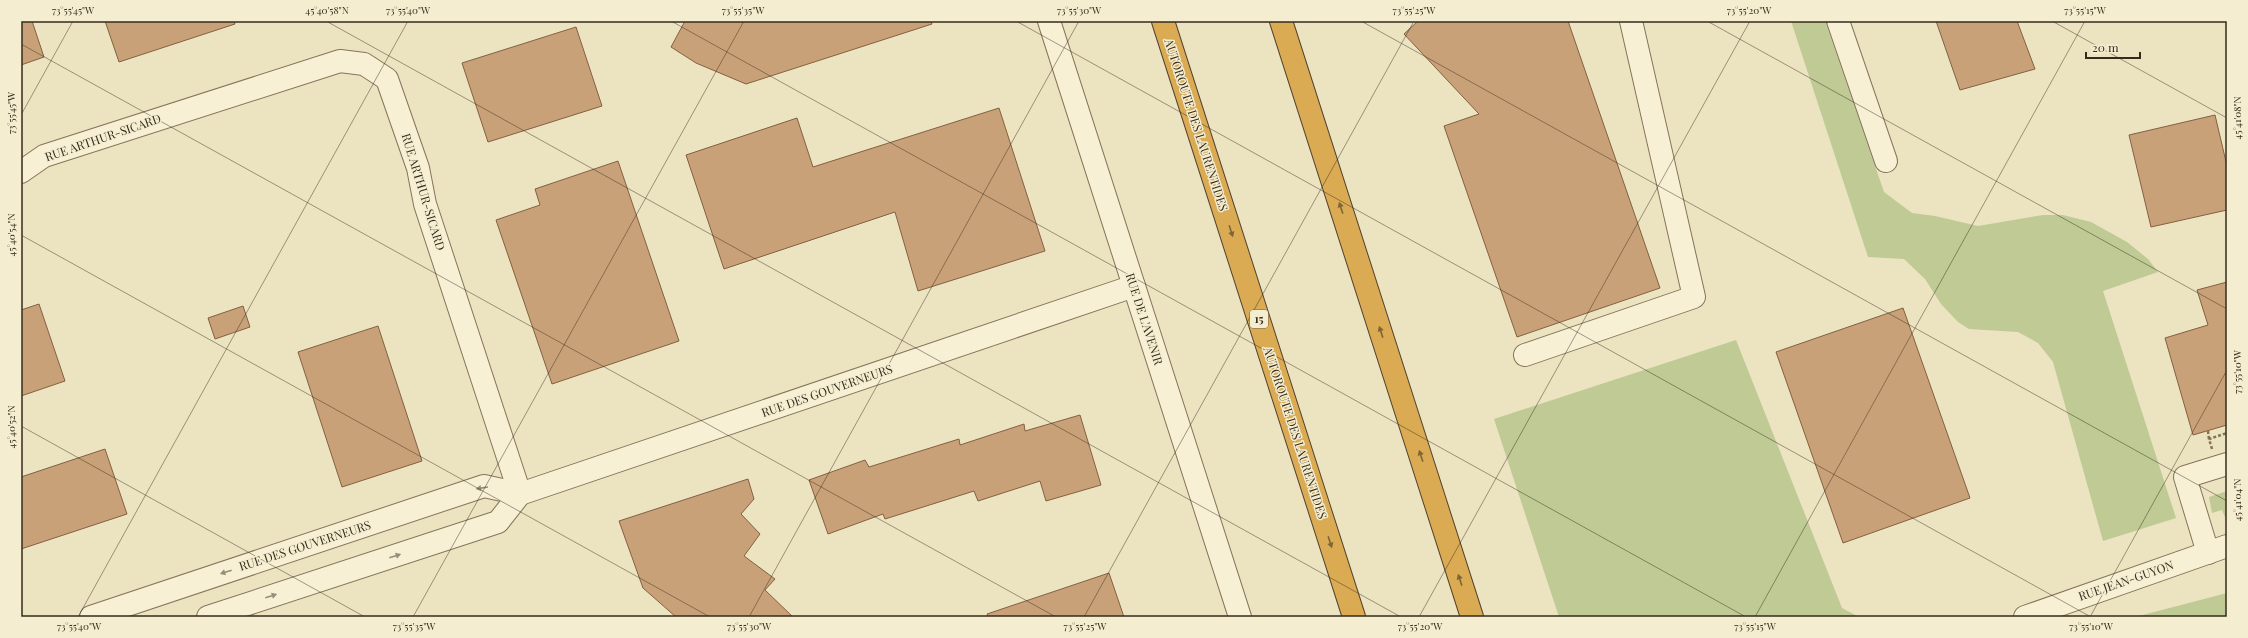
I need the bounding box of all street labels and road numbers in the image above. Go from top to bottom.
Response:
street label: AUTOROUTE DES LAURENTIDES [1161,36,1232,213]
street label: RUE ARTHUR-SICARD [43,110,163,164]
street label: RUE ARTHUR-SICARD [399,131,449,253]
street label: RUE DE L'AVENIR [1123,271,1167,367]
road number: 15 [1250,310,1268,328]
street label: AUTOROUTE DES LAURENTIDES [1260,344,1331,521]
street label: RUE DES GOUVERNEURS [759,360,894,420]
street label: RUE DES GOUVERNEURS [237,516,373,574]
street label: RUE JEAN-GUYON [2076,556,2176,604]

